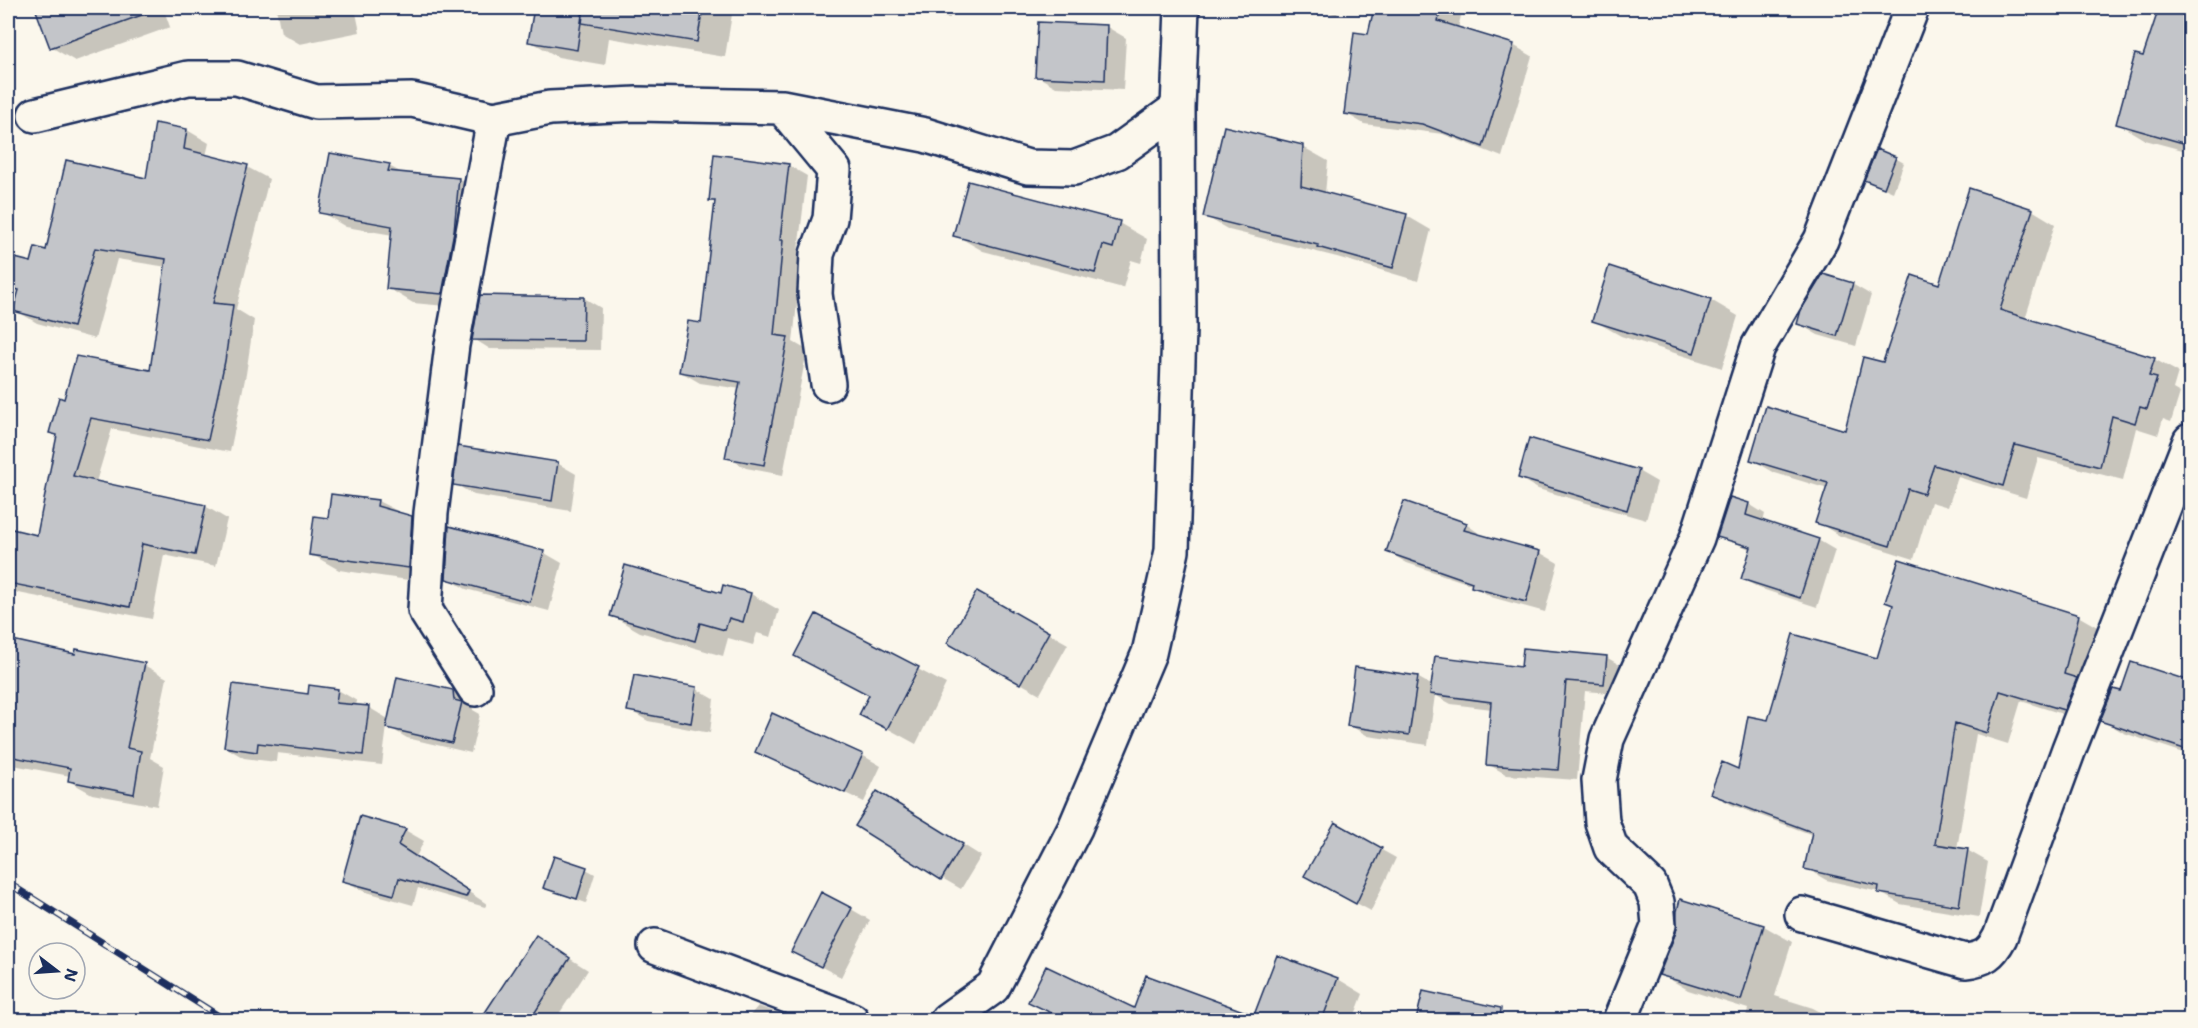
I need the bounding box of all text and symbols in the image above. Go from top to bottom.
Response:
north arrow [27,941,87,1001]
text: N [59,966,83,984]

